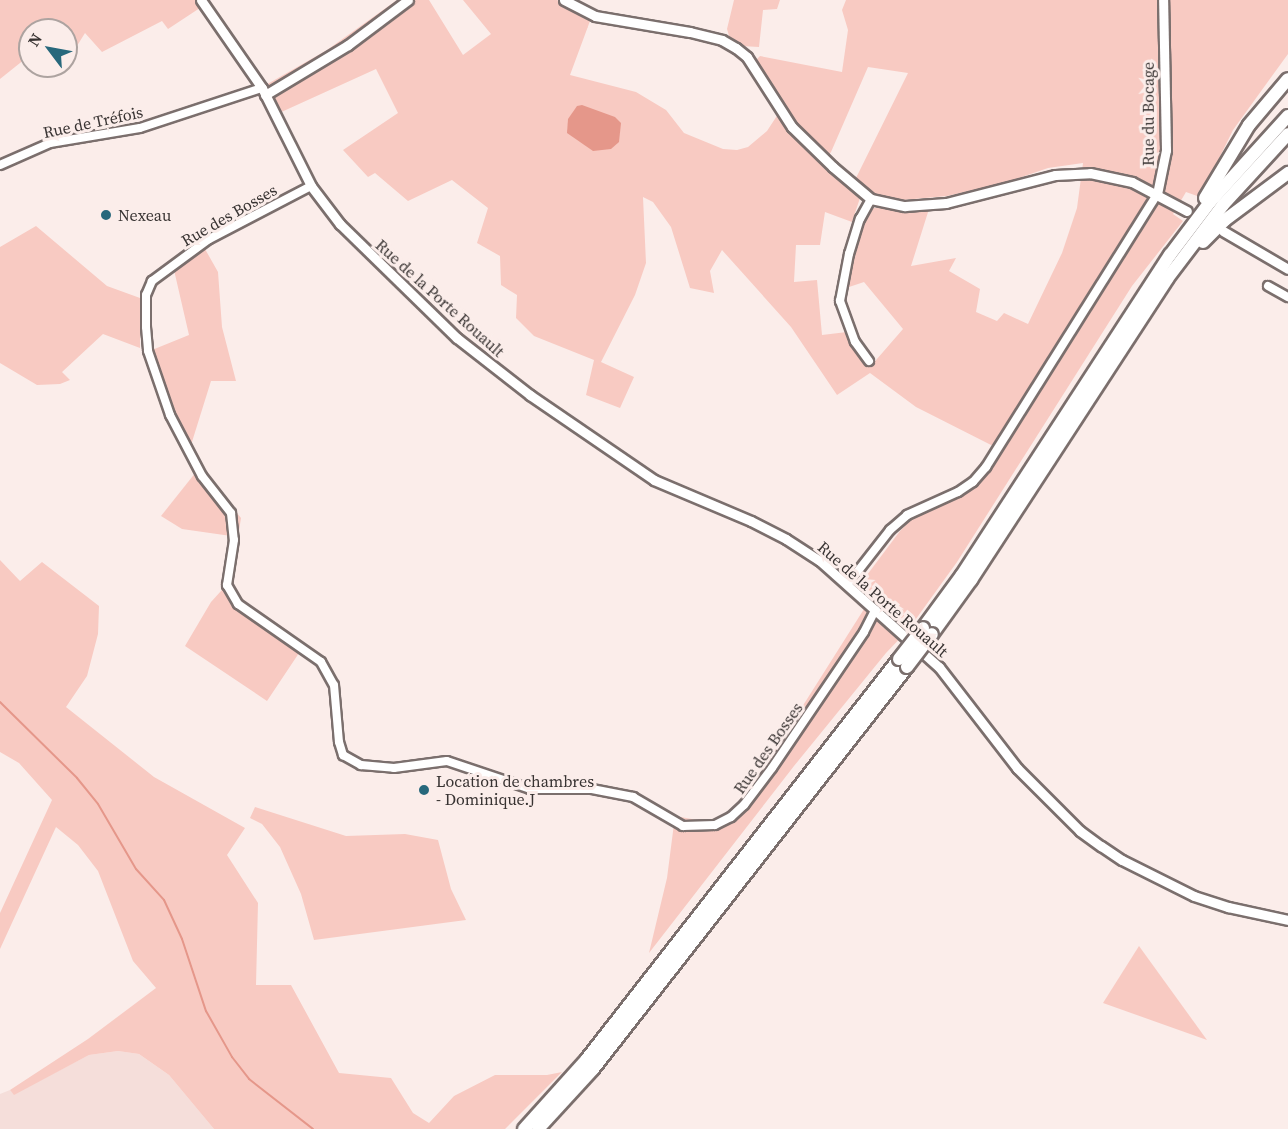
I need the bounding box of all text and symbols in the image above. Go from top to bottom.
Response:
north arrow [18,18,78,78]
text: N [22,29,47,50]
street label: Rue du Bocage [1138,62,1158,166]
street label: Rue de Tréfois [41,102,145,142]
street label: Rue des Bosses [178,180,280,250]
place label: Nexeau [118,205,171,225]
marker: Nexeau [99,208,113,222]
street label: Rue de la Porte Rouault [372,235,508,361]
street label: Rue de la Porte Rouault [814,537,952,661]
street label: Rue des Bosses [729,699,807,797]
place label: Location de chambres - Dominique.J [436,771,594,809]
marker: Location de chambres - Dominique.J [417,783,431,797]

